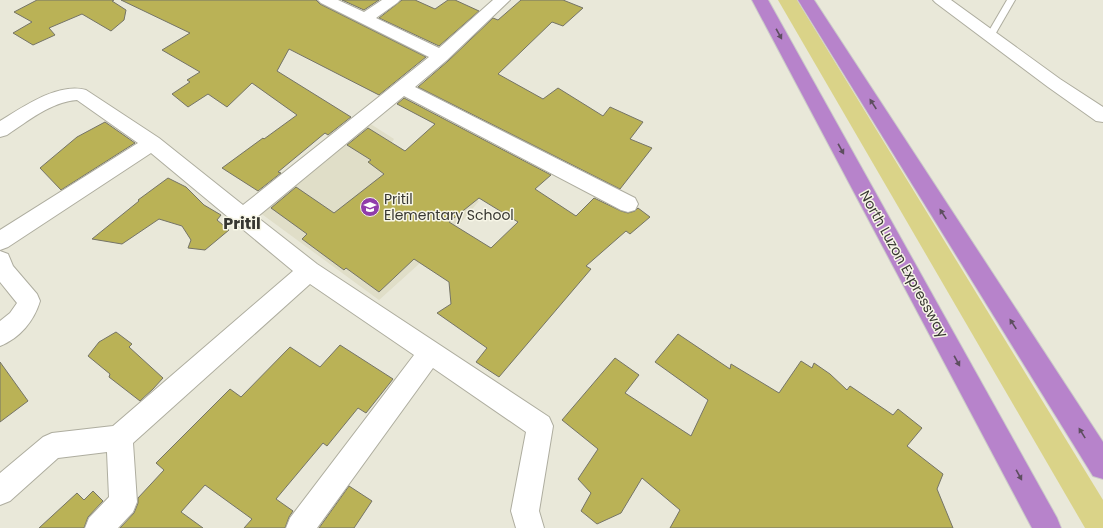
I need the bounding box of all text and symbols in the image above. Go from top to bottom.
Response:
one-way arrow [776,28,782,40]
one-way arrow [869,99,877,110]
one-way arrow [838,143,844,154]
street label: North Luzon Expressway [855,187,953,341]
place label: Pritil Elementary School [384,189,514,225]
school or university icon: Pritil Elementary School [359,196,381,218]
one-way arrow [939,208,946,220]
district label: Pritil [223,212,261,235]
one-way arrow [1009,318,1016,329]
one-way arrow [953,355,960,367]
one-way arrow [1079,427,1086,439]
one-way arrow [1015,470,1022,481]

